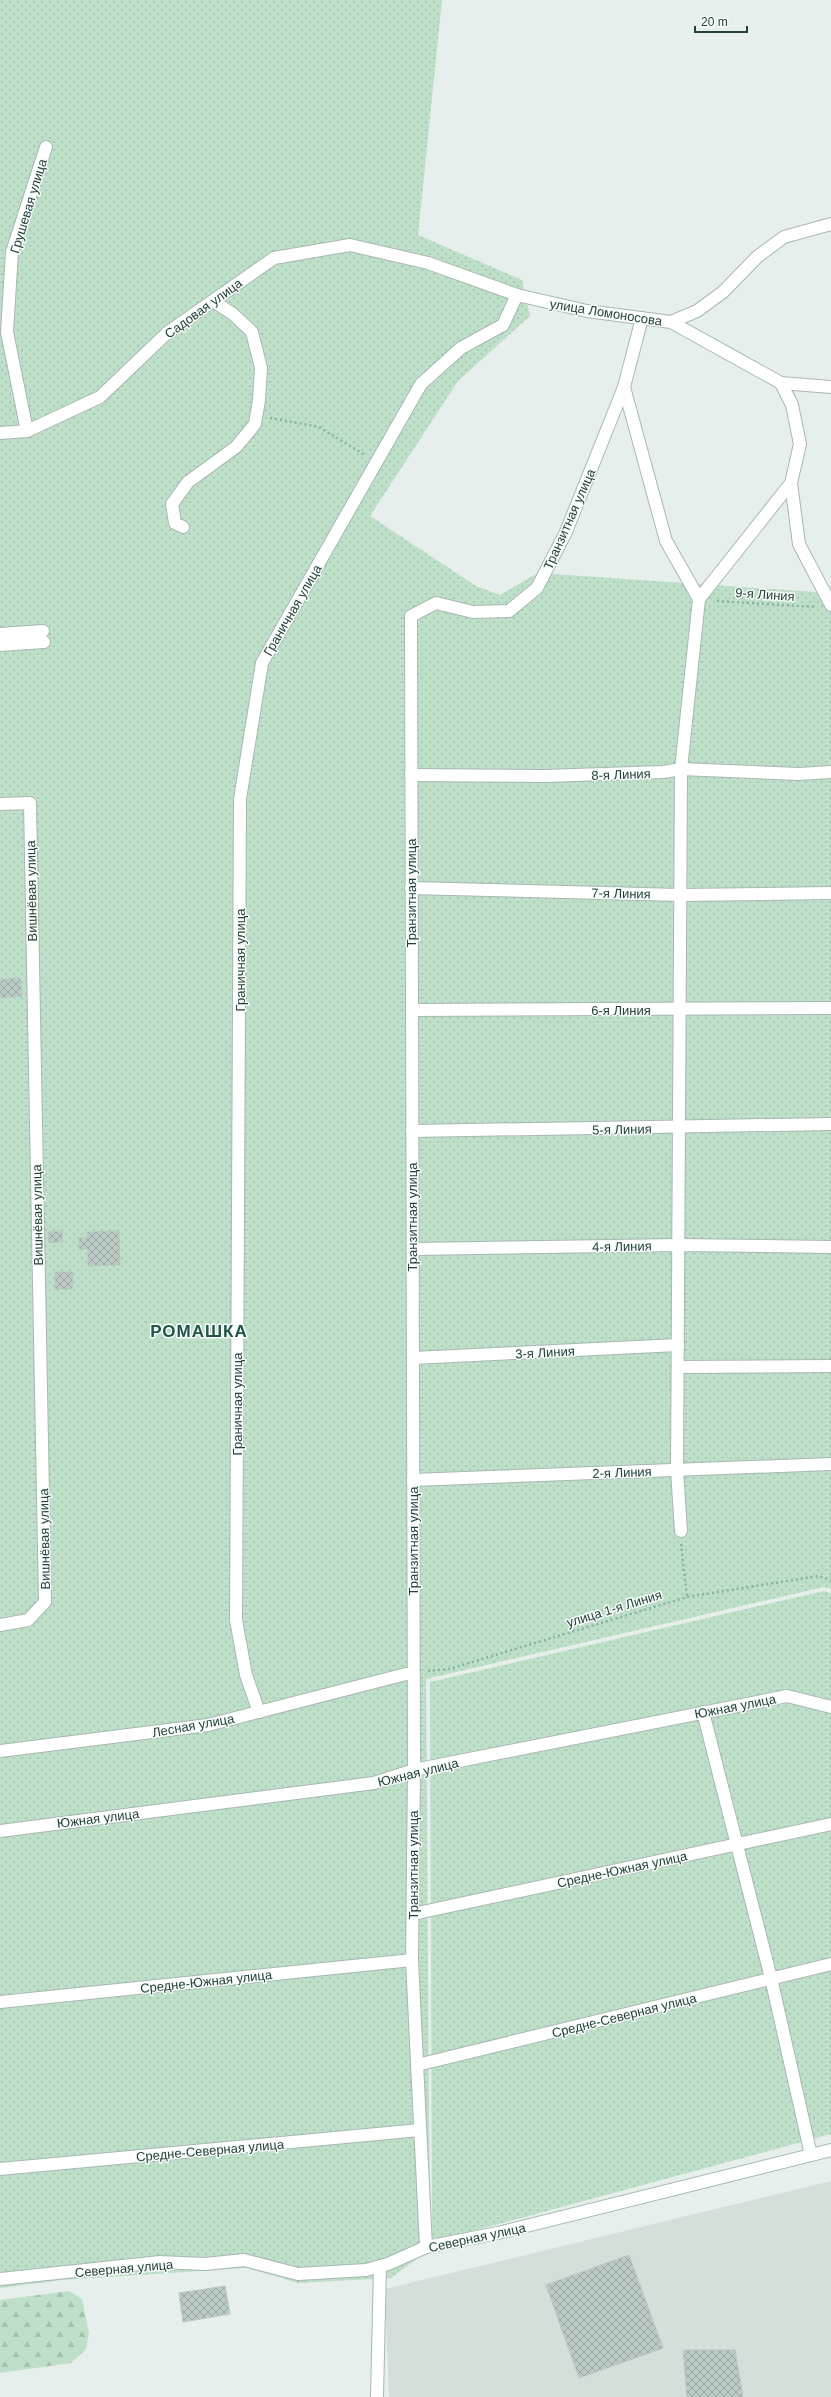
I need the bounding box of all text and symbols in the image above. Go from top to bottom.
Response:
scale bar [695,8,747,34]
text: 20 m [701,15,728,29]
street label: Грушевая улица [7,156,50,255]
street label: Садовая улица [162,275,246,342]
street label: улица Ломоносова [549,296,664,329]
street label: Транзитная улица [540,466,599,572]
street label: Граничная улица [260,561,325,659]
street label: 9-я Линия [735,585,795,604]
street label: 8-я Линия [591,766,651,783]
street label: Транзитная улица [404,838,419,947]
street label: Вишнёвая улица [23,840,40,942]
street label: 7-я Линия [591,885,651,902]
street label: Граничная улица [233,908,248,1011]
street label: 6-я Линия [591,1003,651,1018]
street label: 5-я Линия [592,1121,652,1138]
street label: Транзитная улица [405,1162,420,1271]
street label: Вишнёвая улица [29,1164,46,1266]
street label: 4-я Линия [592,1238,652,1255]
district label: РОМАШКА [150,1322,248,1341]
street label: 3-я Линия [515,1343,575,1362]
street label: Граничная улица [230,1352,245,1455]
street label: 2-я Линия [592,1464,652,1481]
street label: Транзитная улица [406,1486,421,1595]
street label: Вишнёвая улица [36,1488,53,1590]
street label: улица 1-я Линия [565,1587,664,1630]
street label: Южная улица [693,1691,778,1722]
street label: Лесная улица [151,1711,236,1740]
street label: Южная улица [376,1755,461,1790]
street label: Южная улица [56,1806,141,1831]
street label: Транзитная улица [406,1810,421,1919]
street label: Средне-Южная улица [556,1848,689,1891]
street label: Средне-Южная улица [139,1967,273,1996]
street label: Средне-Северная улица [550,1990,699,2041]
street label: Средне-Северная улица [135,2136,285,2164]
street label: Северная улица [427,2220,528,2255]
street label: Северная улица [74,2257,175,2280]

